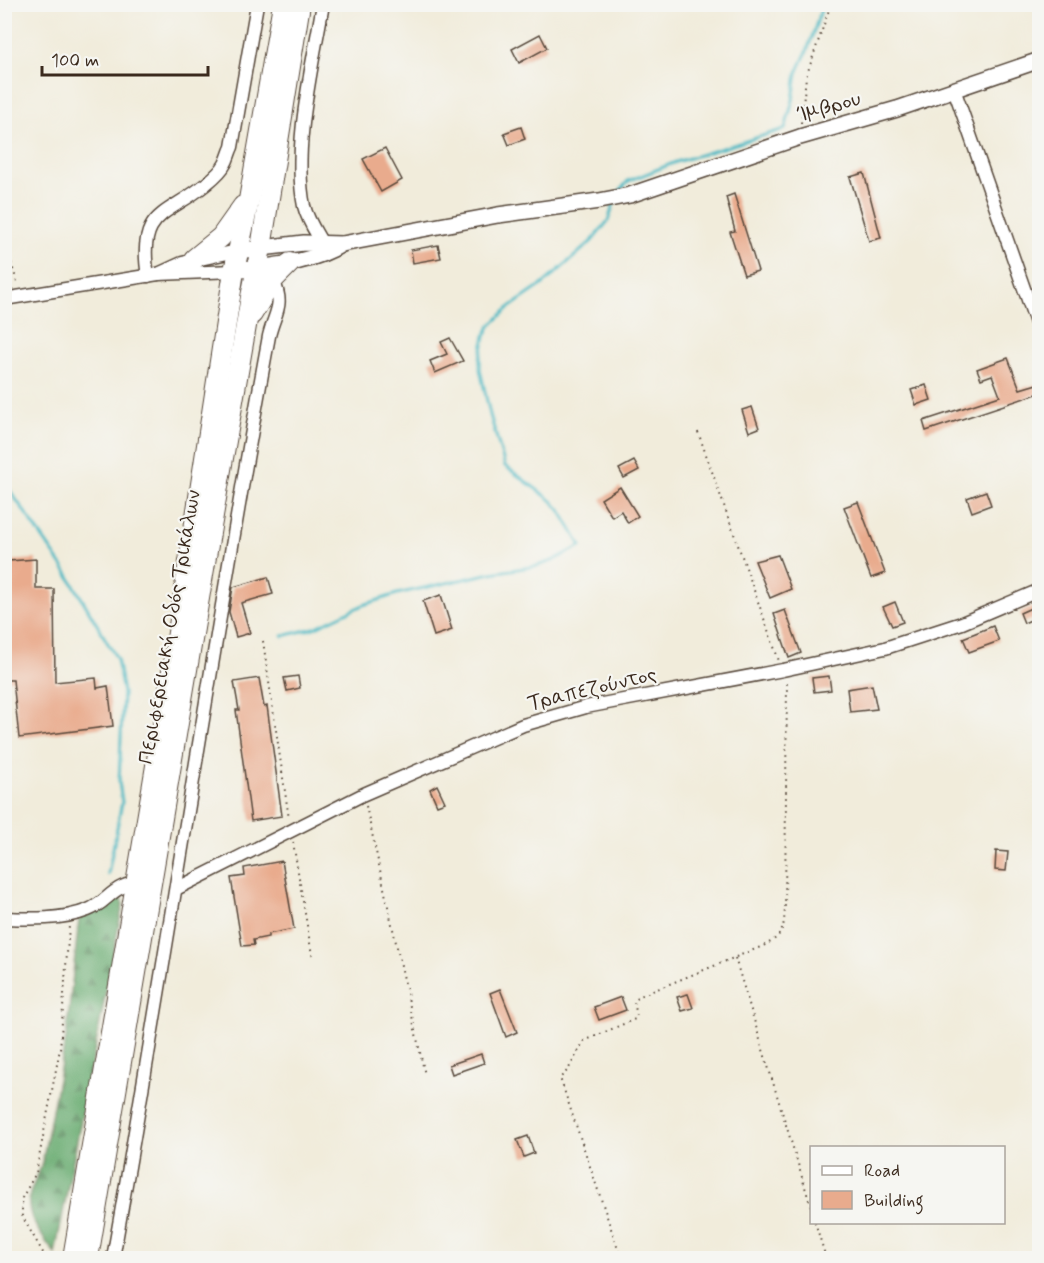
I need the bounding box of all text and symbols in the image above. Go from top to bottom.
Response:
scale bar [42,39,208,77]
text: 100 m [51,49,99,73]
street label: Ίμβρου [794,85,864,129]
street label: Περιφερειακή Οδός Τρικάλων [132,488,208,766]
street label: Τραπεζούντος [525,661,659,717]
legend [810,1146,1005,1224]
text: Road [864,1159,900,1183]
text: Building [864,1189,924,1215]

